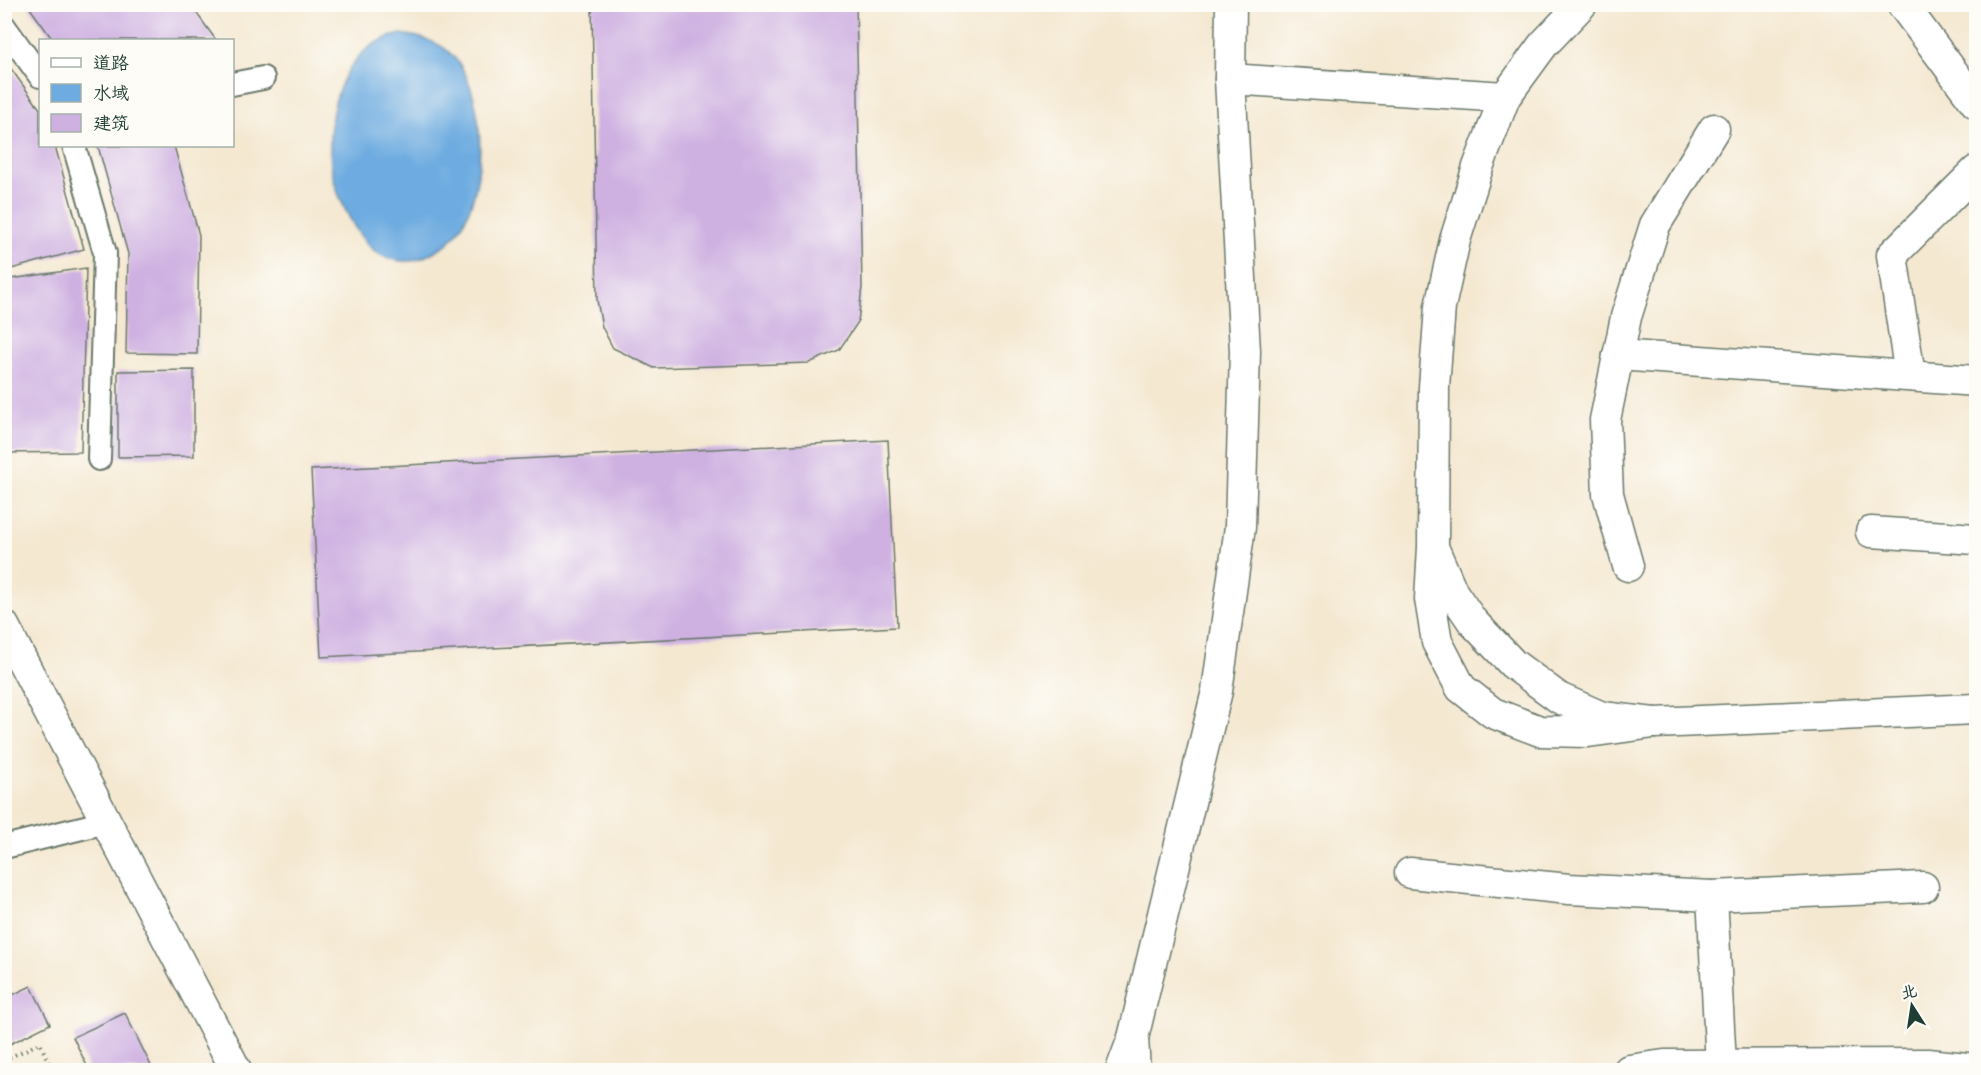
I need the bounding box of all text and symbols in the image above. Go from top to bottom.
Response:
legend [39,39,234,147]
text: 道路 [93,51,129,74]
text: 水域 [93,81,129,104]
text: 建筑 [93,111,129,134]
north arrow [1882,976,1942,1036]
text: 北 [1899,980,1919,1003]

